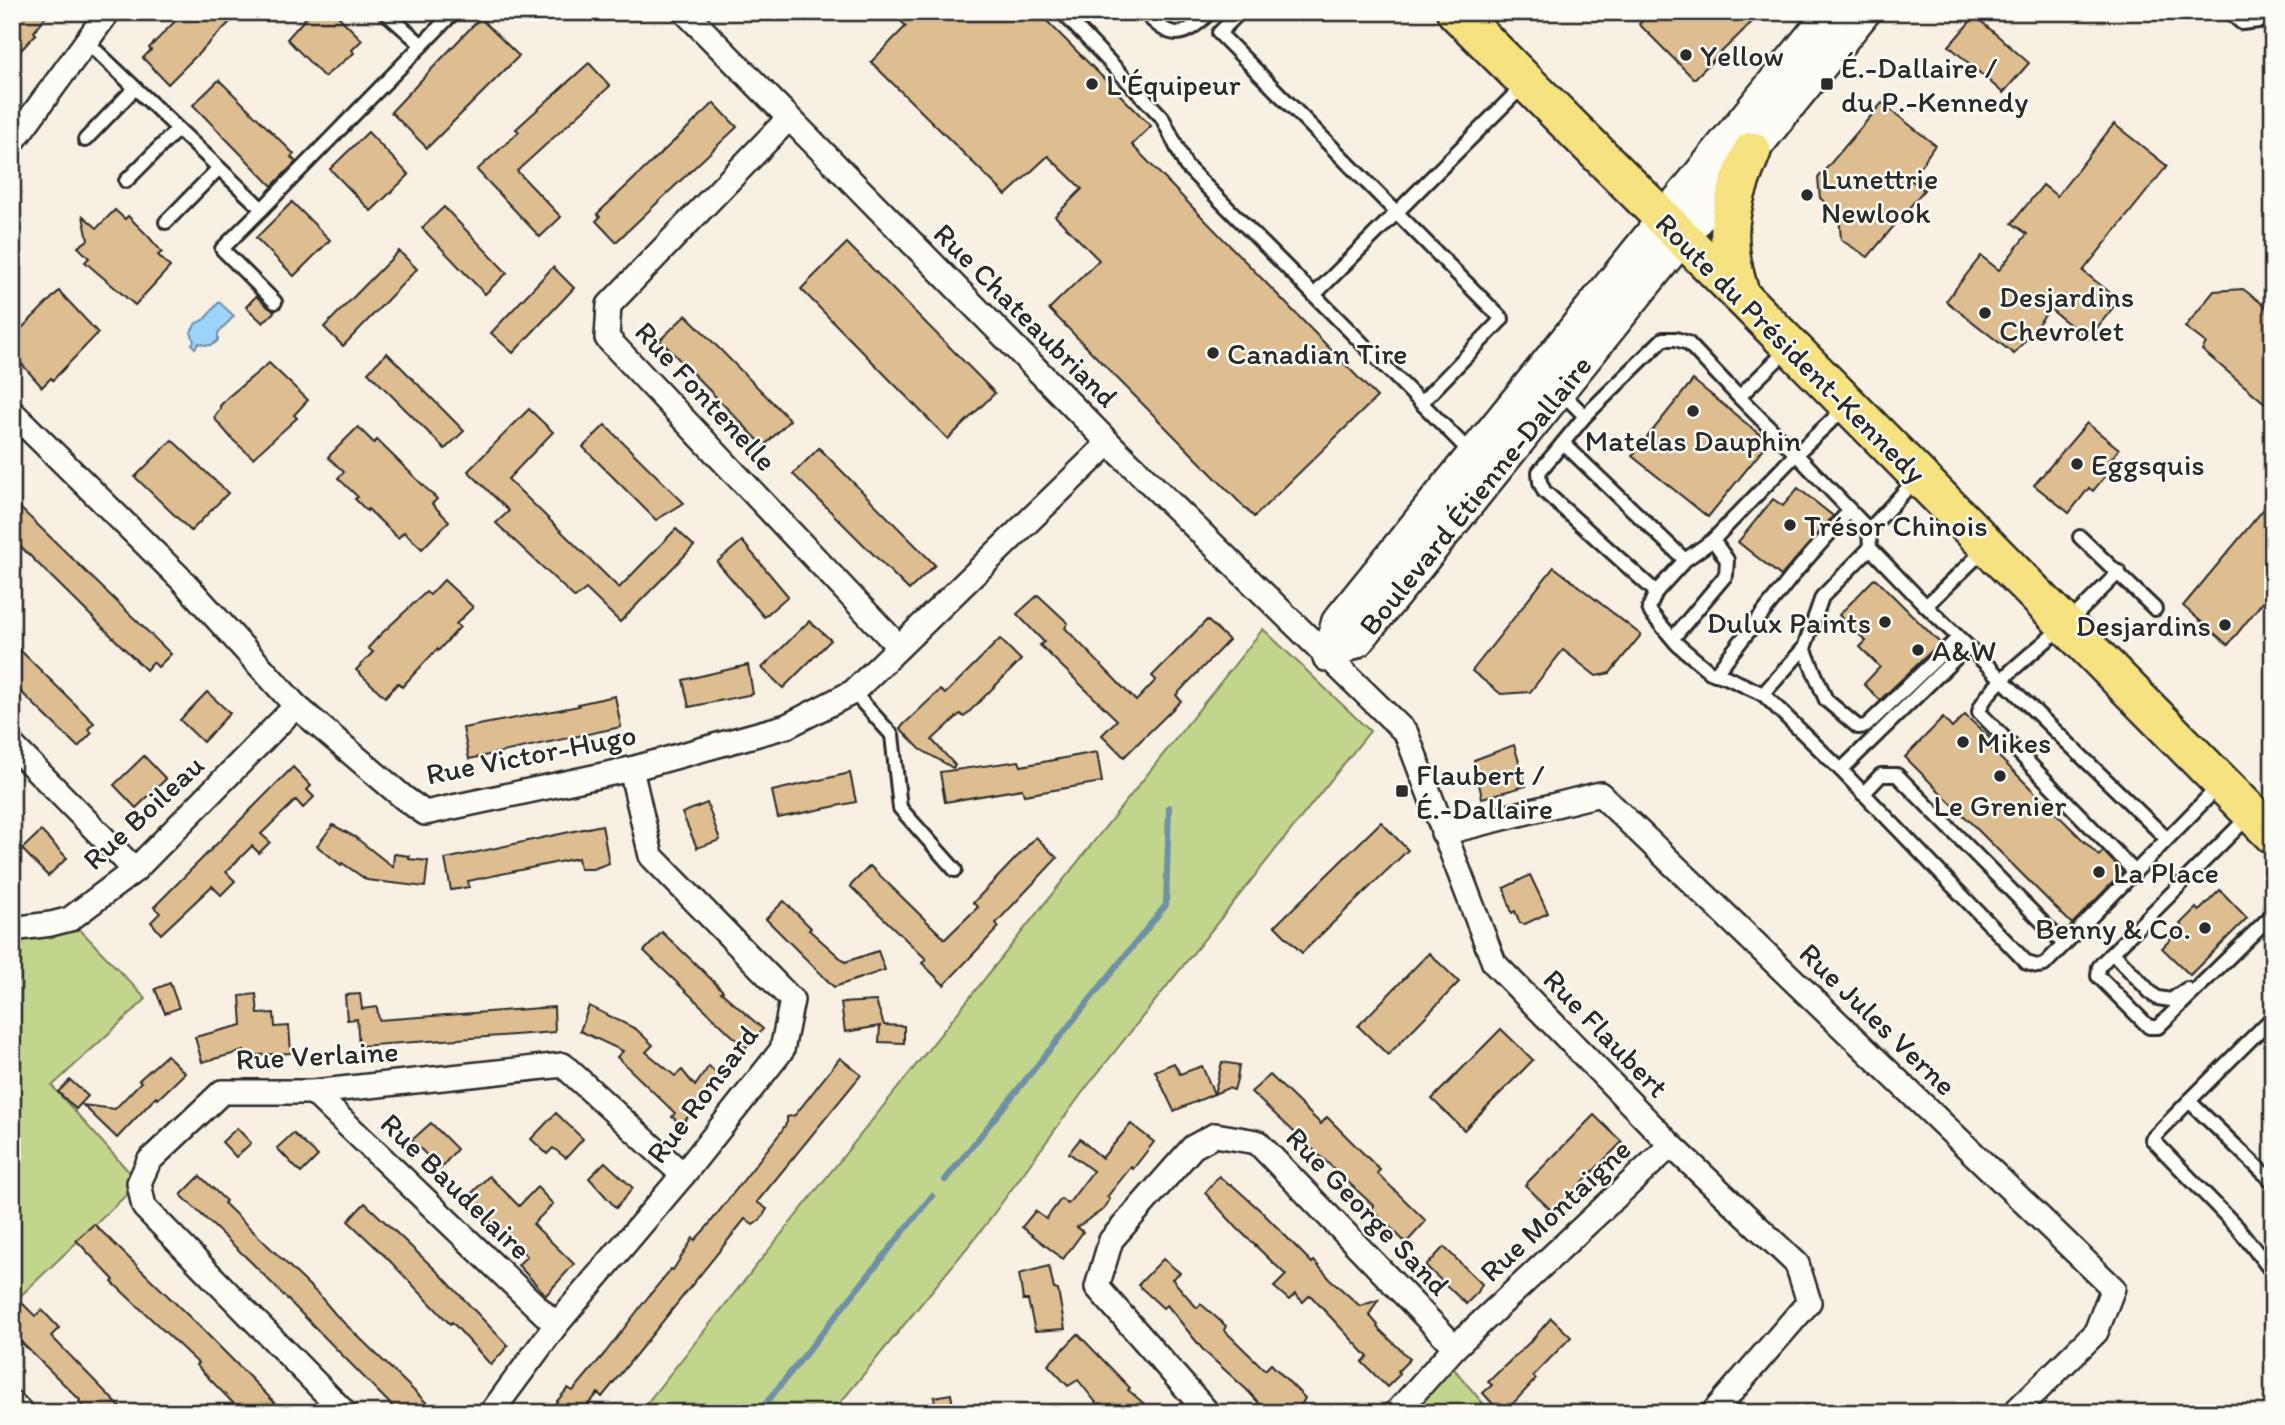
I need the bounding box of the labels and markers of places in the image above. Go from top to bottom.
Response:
place label: Yellow [1700,37,1784,74]
marker: Yellow [1678,47,1694,63]
place label: É.-Dallaire / du P.-Kennedy [1841,49,2028,120]
place label: L'Équipeur [1106,66,1241,103]
marker: L'Équipeur [1084,76,1100,92]
marker: É.-Dallaire / du P.-Kennedy [1819,76,1835,92]
place label: Lunettrie Newlook [1821,160,1938,231]
marker: Lunettrie Newlook [1799,187,1815,203]
place label: Desjardins Chevrolet [1999,278,2134,349]
marker: Desjardins Chevrolet [1977,305,1993,321]
place label: Canadian Tire [1227,335,1408,372]
marker: Canadian Tire [1205,345,1221,361]
marker: Matelas Dauphin [1685,403,1701,419]
place label: Matelas Dauphin [1585,422,1801,459]
place label: Eggsquis [2091,446,2205,483]
marker: Eggsquis [2069,456,2085,472]
place label: Trésor Chinois [1804,507,1988,544]
marker: Trésor Chinois [1782,517,1798,533]
place label: Dulux Paints [1707,604,1871,641]
place label: Desjardins [2076,607,2211,644]
marker: Dulux Paints [1877,614,1893,630]
marker: Desjardins [2217,617,2233,633]
place label: A&W [1932,632,1996,669]
marker: A&W [1910,642,1926,658]
place label: Mikes [1977,724,2051,761]
marker: Mikes [1955,734,1971,750]
place label: Flaubert / É.-Dallaire [1416,756,1553,827]
marker: Le Grenier [1992,768,2008,784]
marker: Flaubert / É.-Dallaire [1394,783,1410,799]
place label: Le Grenier [1934,787,2067,824]
place label: La Place [2113,854,2219,891]
marker: La Place [2091,864,2107,880]
place label: Benny & Co. [2035,910,2191,947]
marker: Benny & Co. [2197,920,2213,936]

